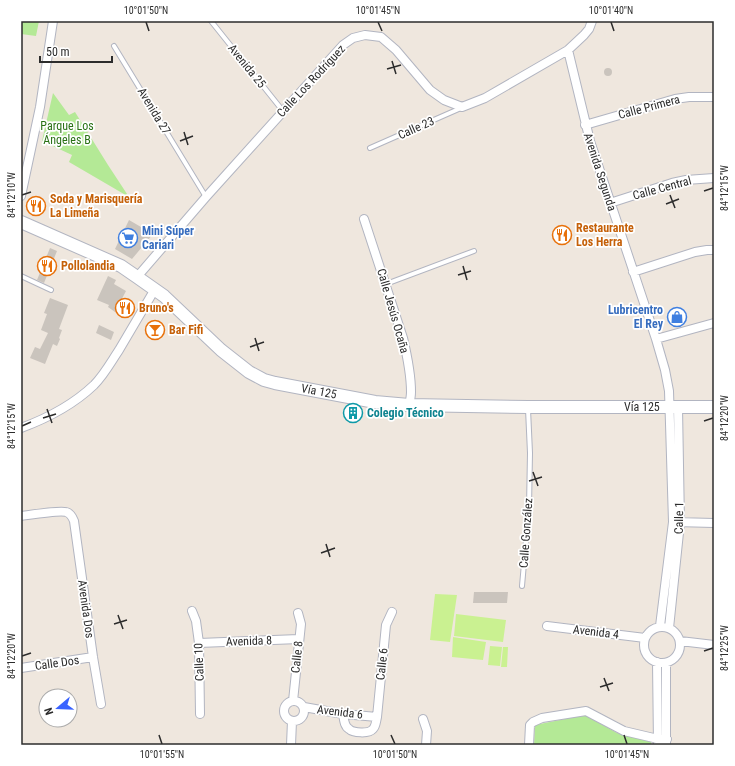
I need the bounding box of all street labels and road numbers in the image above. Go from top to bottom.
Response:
street label: Avenida 25 [225,41,269,91]
street label: Calle Los Rodríguez [274,42,348,120]
street label: Avenida 27 [135,85,173,137]
street label: Calle Primera [617,92,682,122]
street label: Calle 23 [396,114,436,142]
street label: Avenida Segunda [581,131,619,213]
street label: Calle Central [631,173,693,203]
street label: Calle Jesús Ocaña [374,267,412,355]
street label: Vía 125 [300,381,338,402]
street label: Vía 125 [624,400,660,414]
street label: Calle González [517,498,535,568]
street label: Calle 1 [672,502,686,534]
street label: Avenida Dos [75,579,97,639]
street label: Avenida 4 [572,622,620,642]
street label: Avenida 8 [226,633,272,649]
street label: Calle 8 [288,640,306,674]
street label: Calle 10 [191,643,207,681]
street label: Calle 6 [373,647,391,681]
street label: Calle Dos [34,653,80,673]
street label: Avenida 6 [316,702,364,722]

